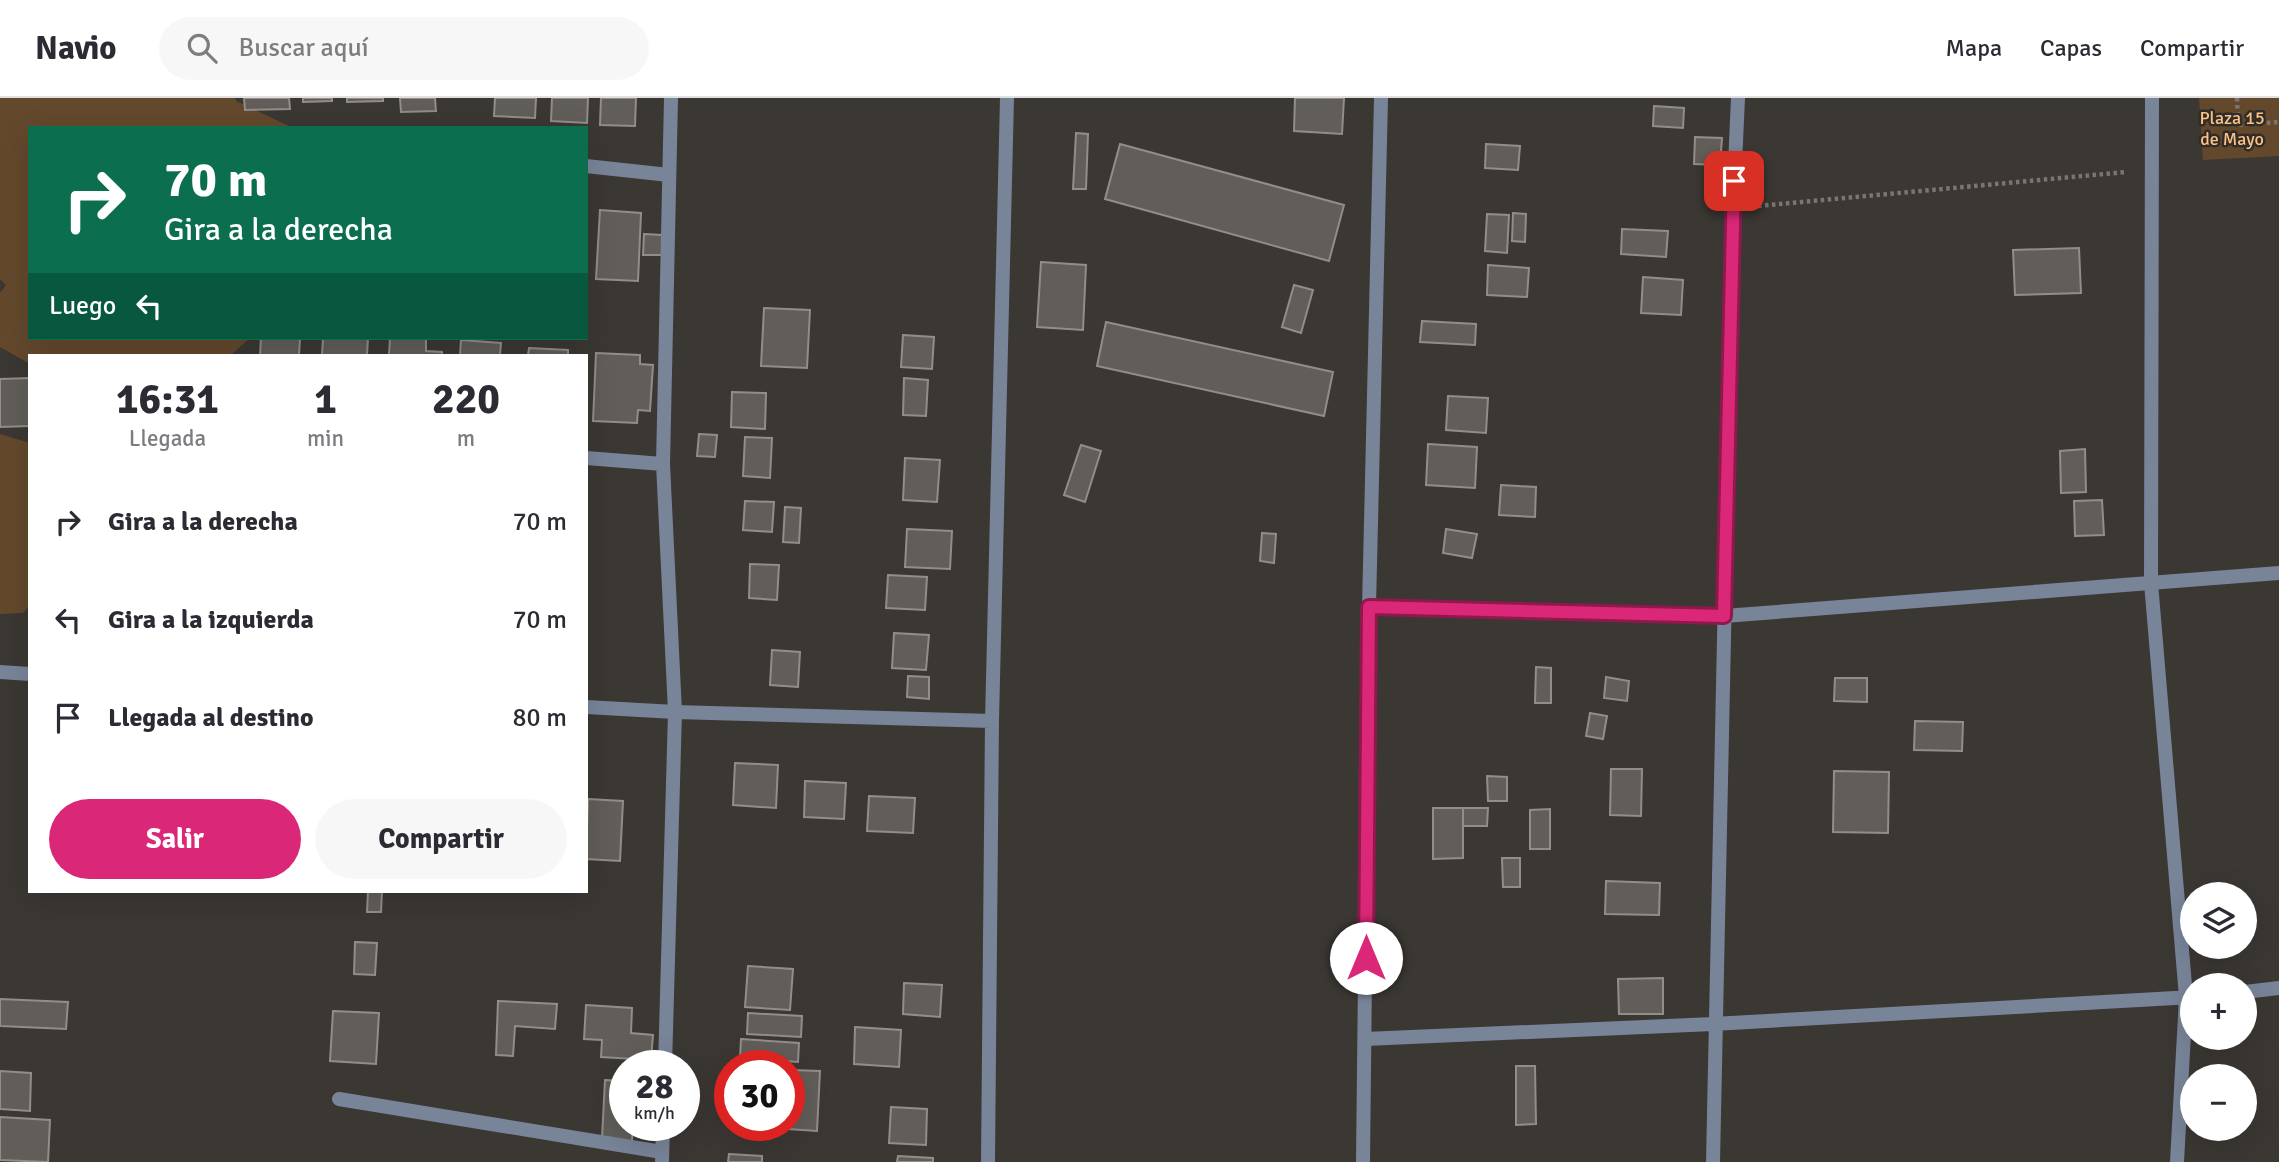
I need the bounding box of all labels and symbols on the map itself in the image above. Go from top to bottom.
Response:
park label: Plaza 15 de Mayo [2199,107,2265,150]
pin [1704,151,1764,211]
position arrow [1329,921,1403,995]
speed limit sign: 30 [714,1050,805,1141]

